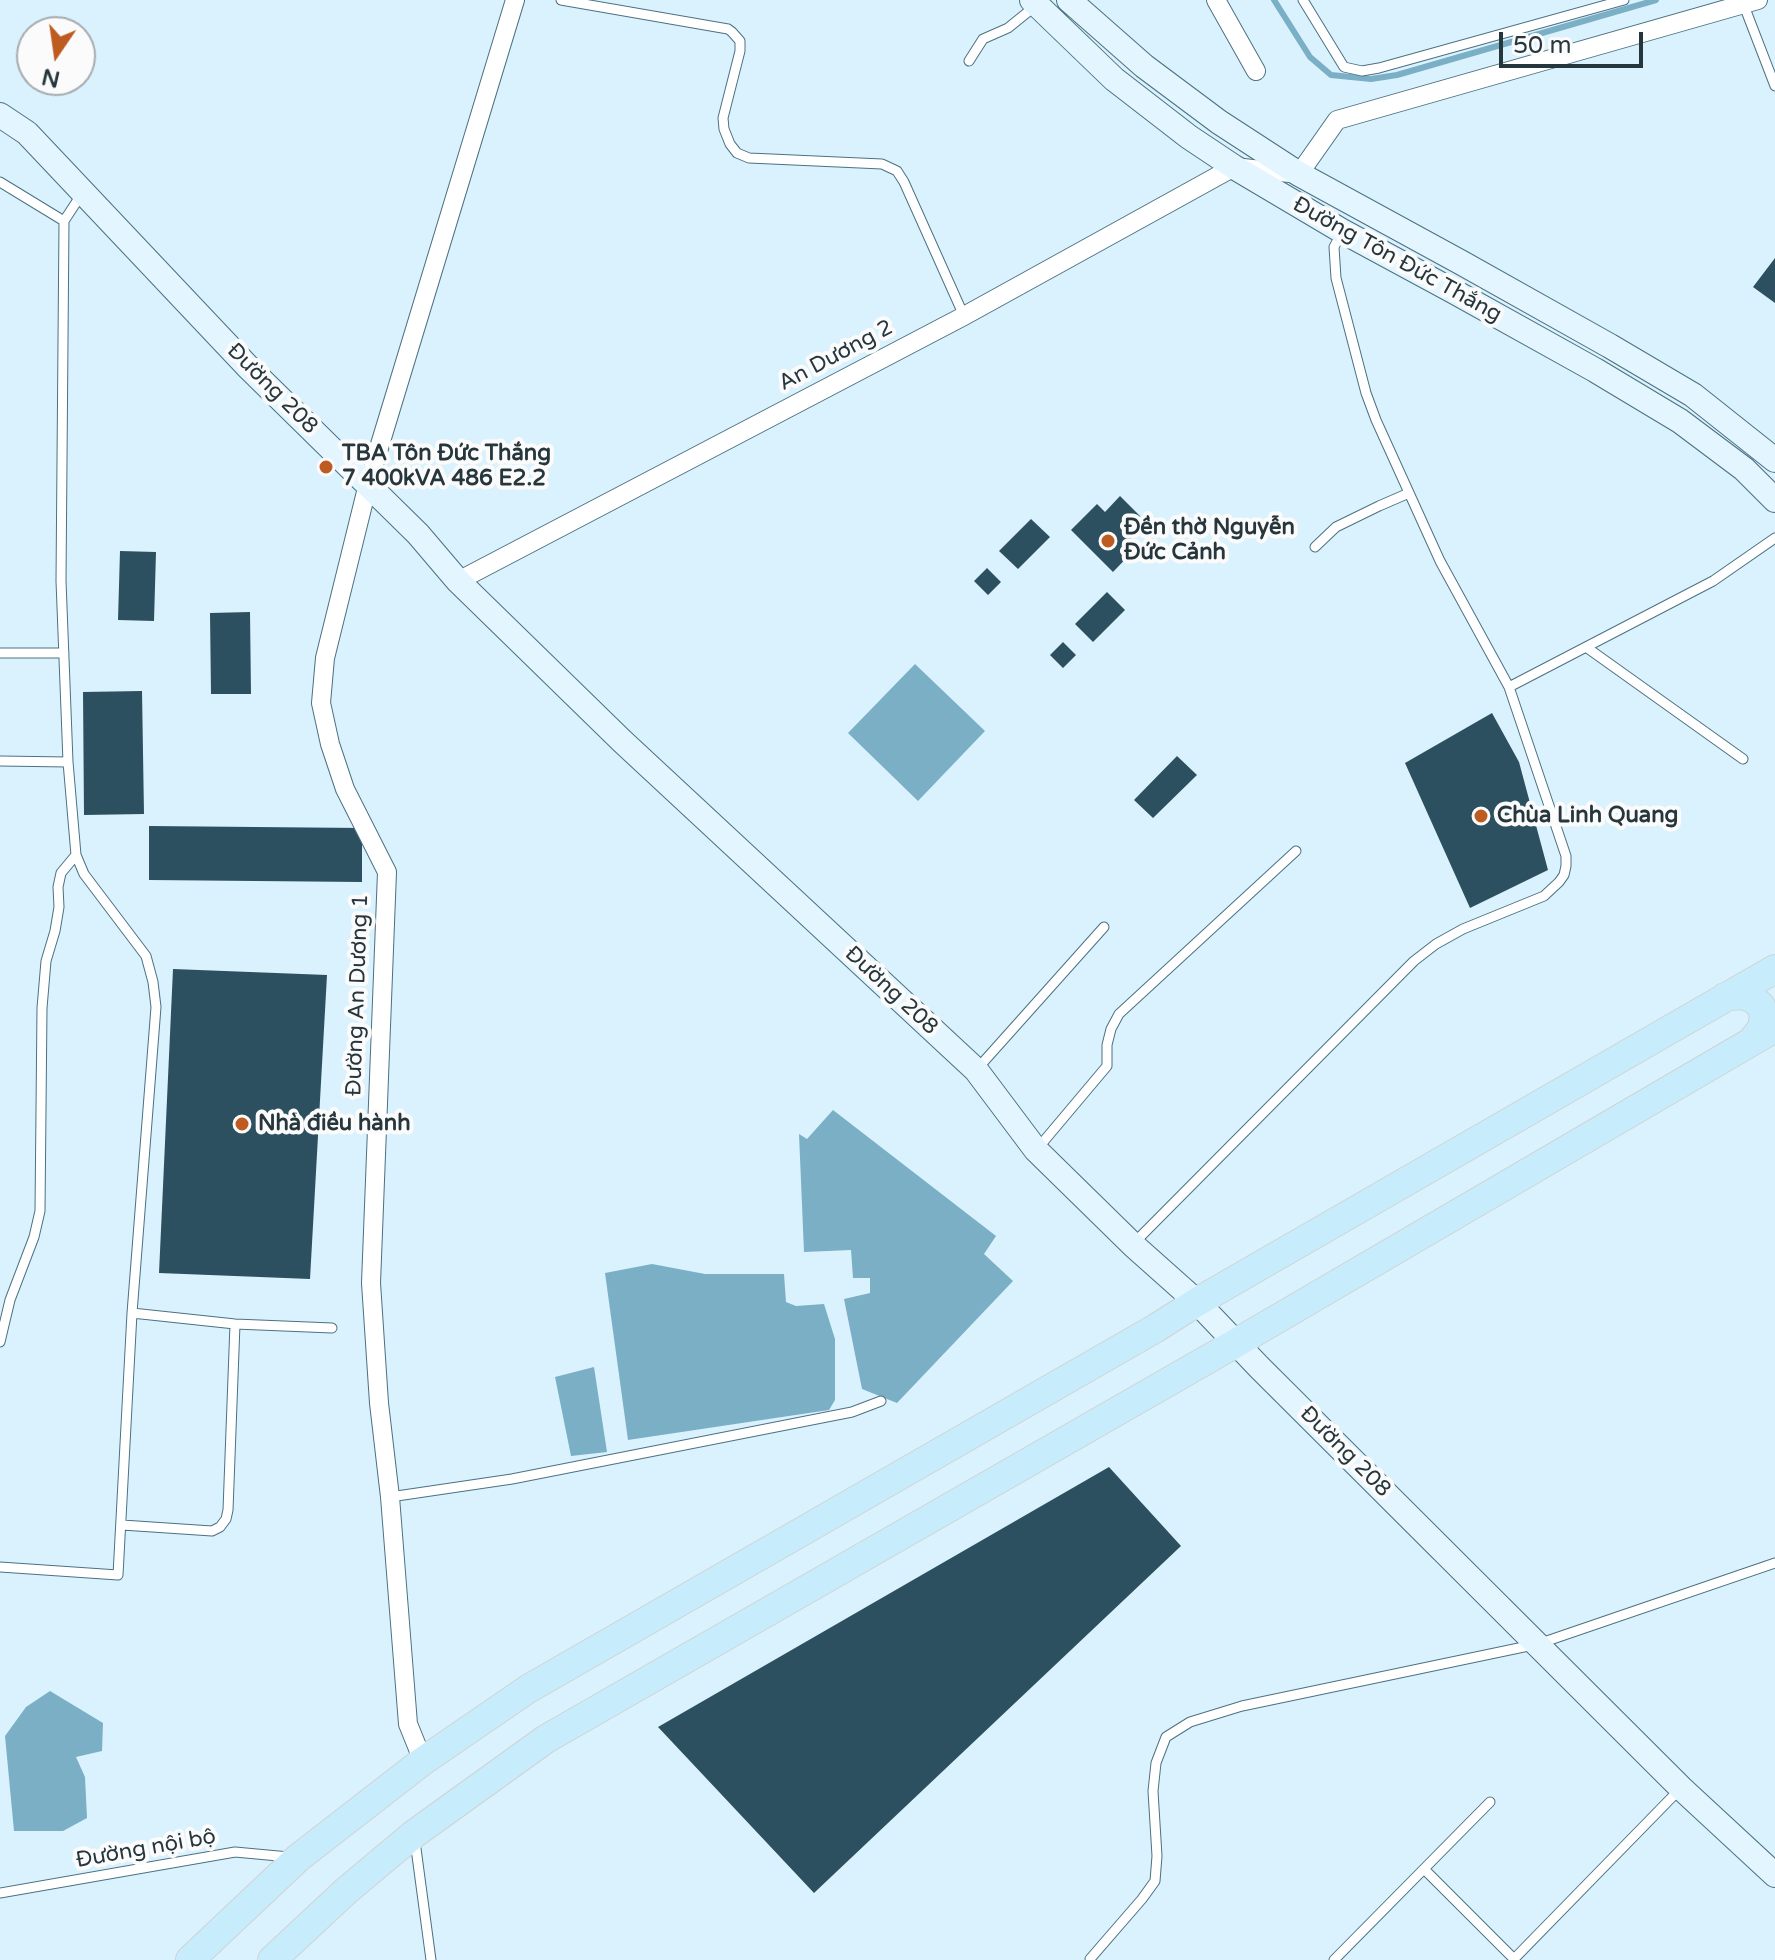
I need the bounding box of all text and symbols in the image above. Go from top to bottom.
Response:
north arrow [16,16,96,96]
scale bar [1503,16,1647,66]
text: 50 m [1513,31,1571,60]
text: N [40,63,63,92]
street label: Đường Tôn Đức Thắng [1288,192,1506,328]
street label: An Dương 2 [774,315,898,397]
street label: Đường 208 [221,338,323,440]
place label: TBA Tôn Đức Thắng 7 400kVA 486 E2.2 [342,441,551,492]
marker: TBA Tôn Đức Thắng 7 400kVA 486 E2.2 [317,458,335,476]
place label: Đền thờ Nguyễn Đức Cảnh [1124,515,1295,566]
marker: Đền thờ Nguyễn Đức Cảnh [1099,532,1117,550]
place label: Chùa Linh Quang [1497,803,1678,829]
marker: Chùa Linh Quang [1472,807,1490,825]
street label: Đường An Dương 1 [341,894,375,1096]
street label: Đường 208 [839,941,943,1041]
place label: Nhà điều hành [258,1111,411,1137]
marker: Nhà điều hành [233,1115,251,1133]
street label: Đường 208 [1294,1401,1396,1503]
street label: Đường nội bộ [74,1824,218,1874]

